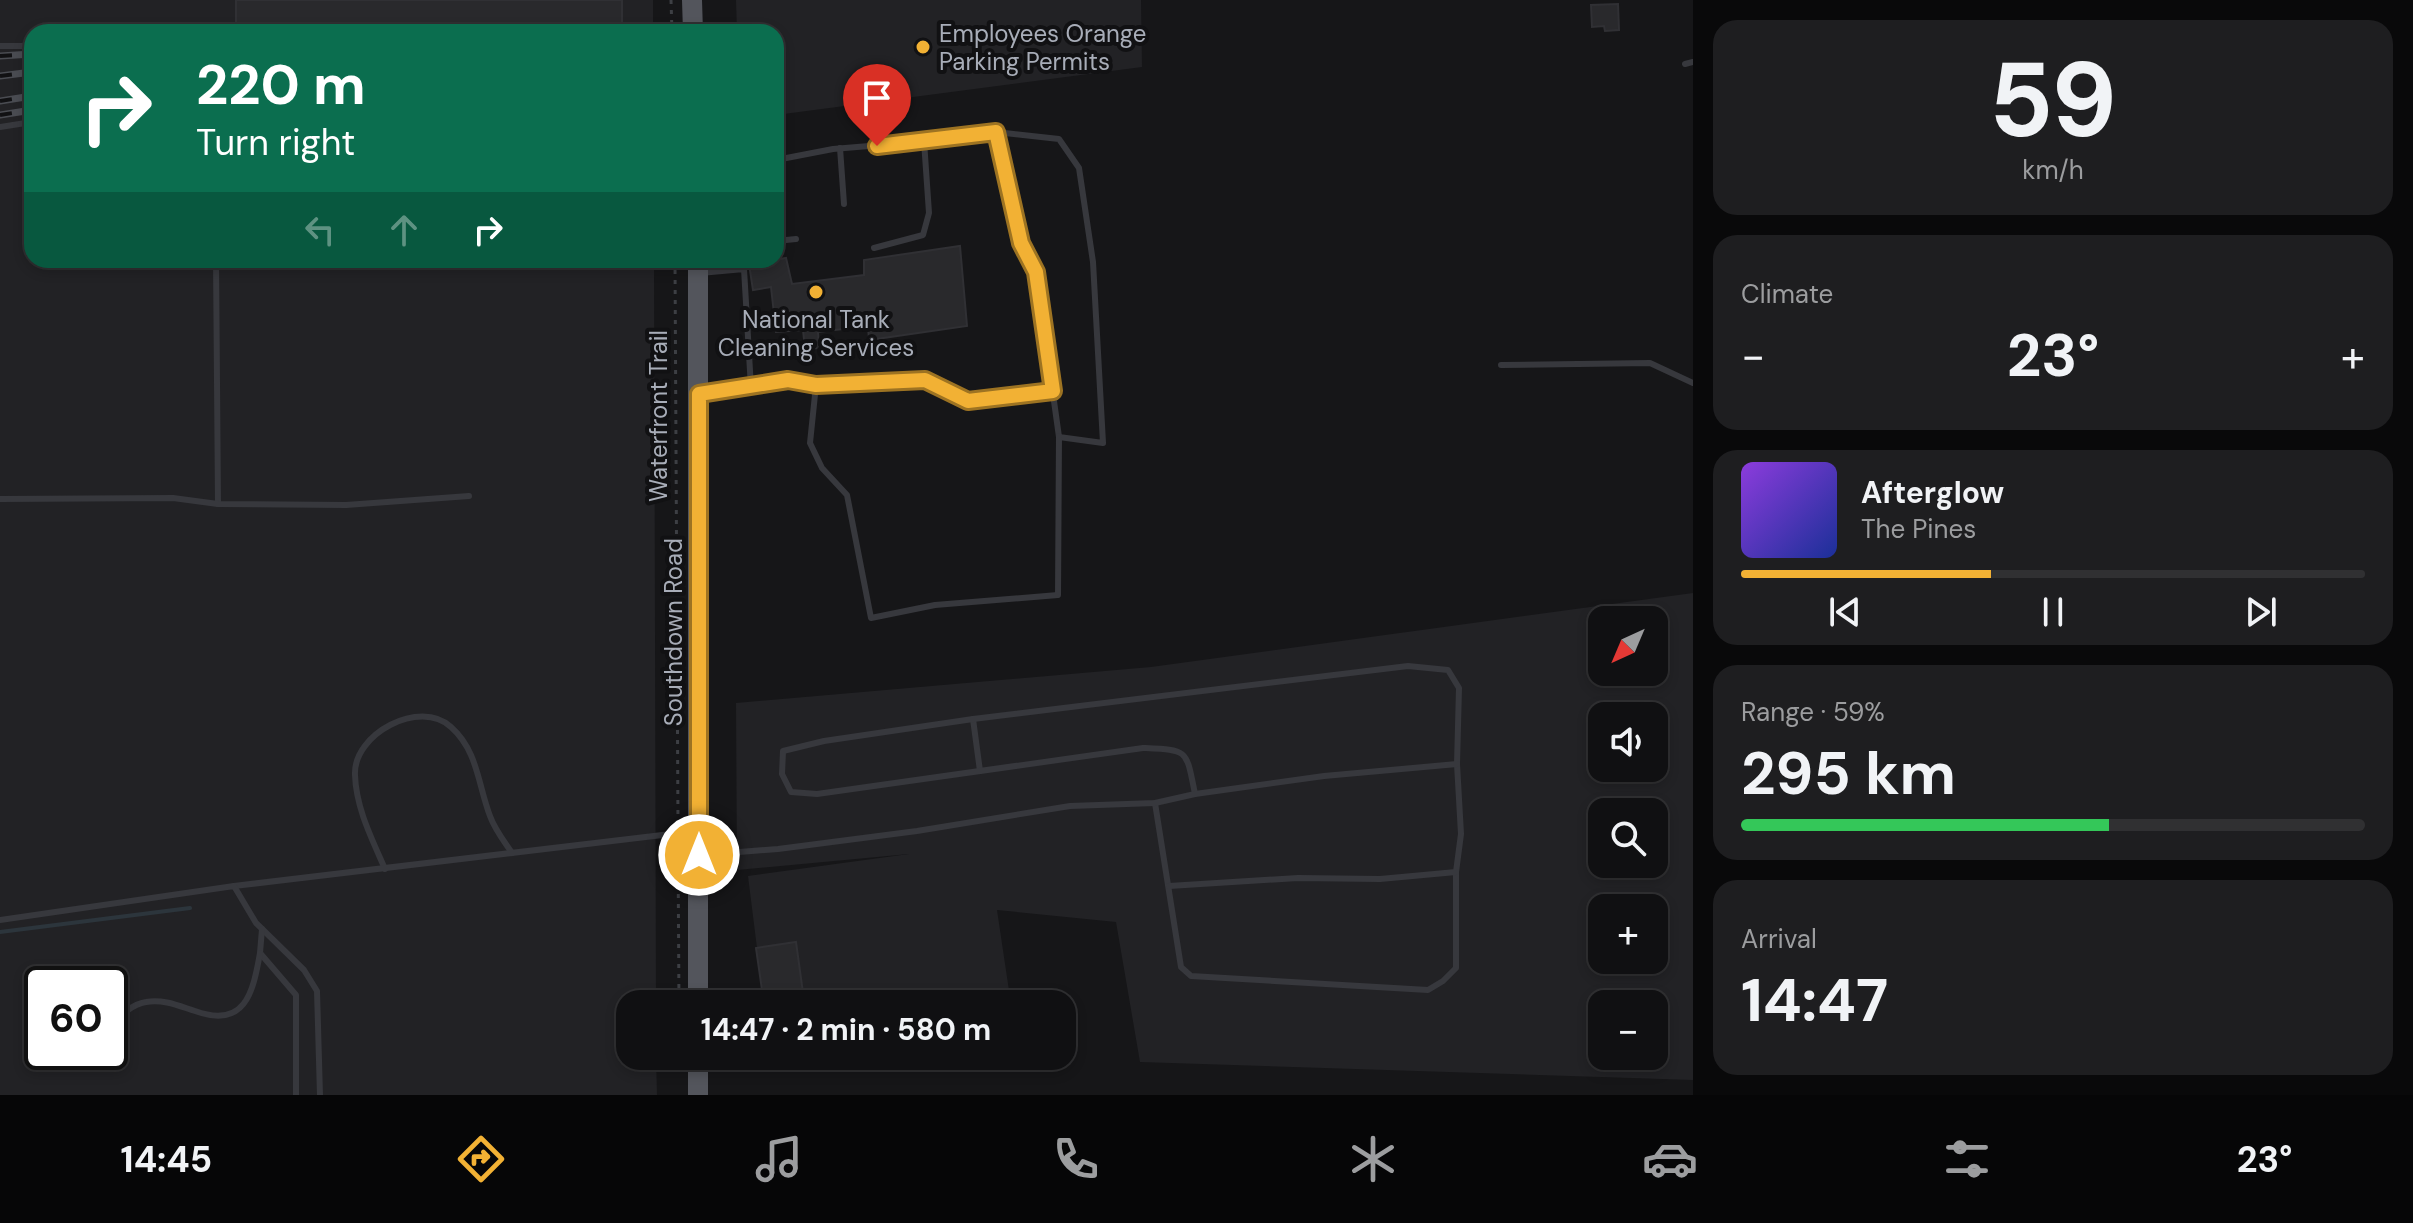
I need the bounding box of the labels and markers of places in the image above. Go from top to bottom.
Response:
place label: Employees Orange Parking Permits [939,18,1146,77]
marker: Employees Orange Parking Permits [914,38,932,56]
pin [843,64,911,146]
marker: National Tank Cleaning Services [807,283,825,301]
place label: National Tank Cleaning Services [718,304,914,363]

